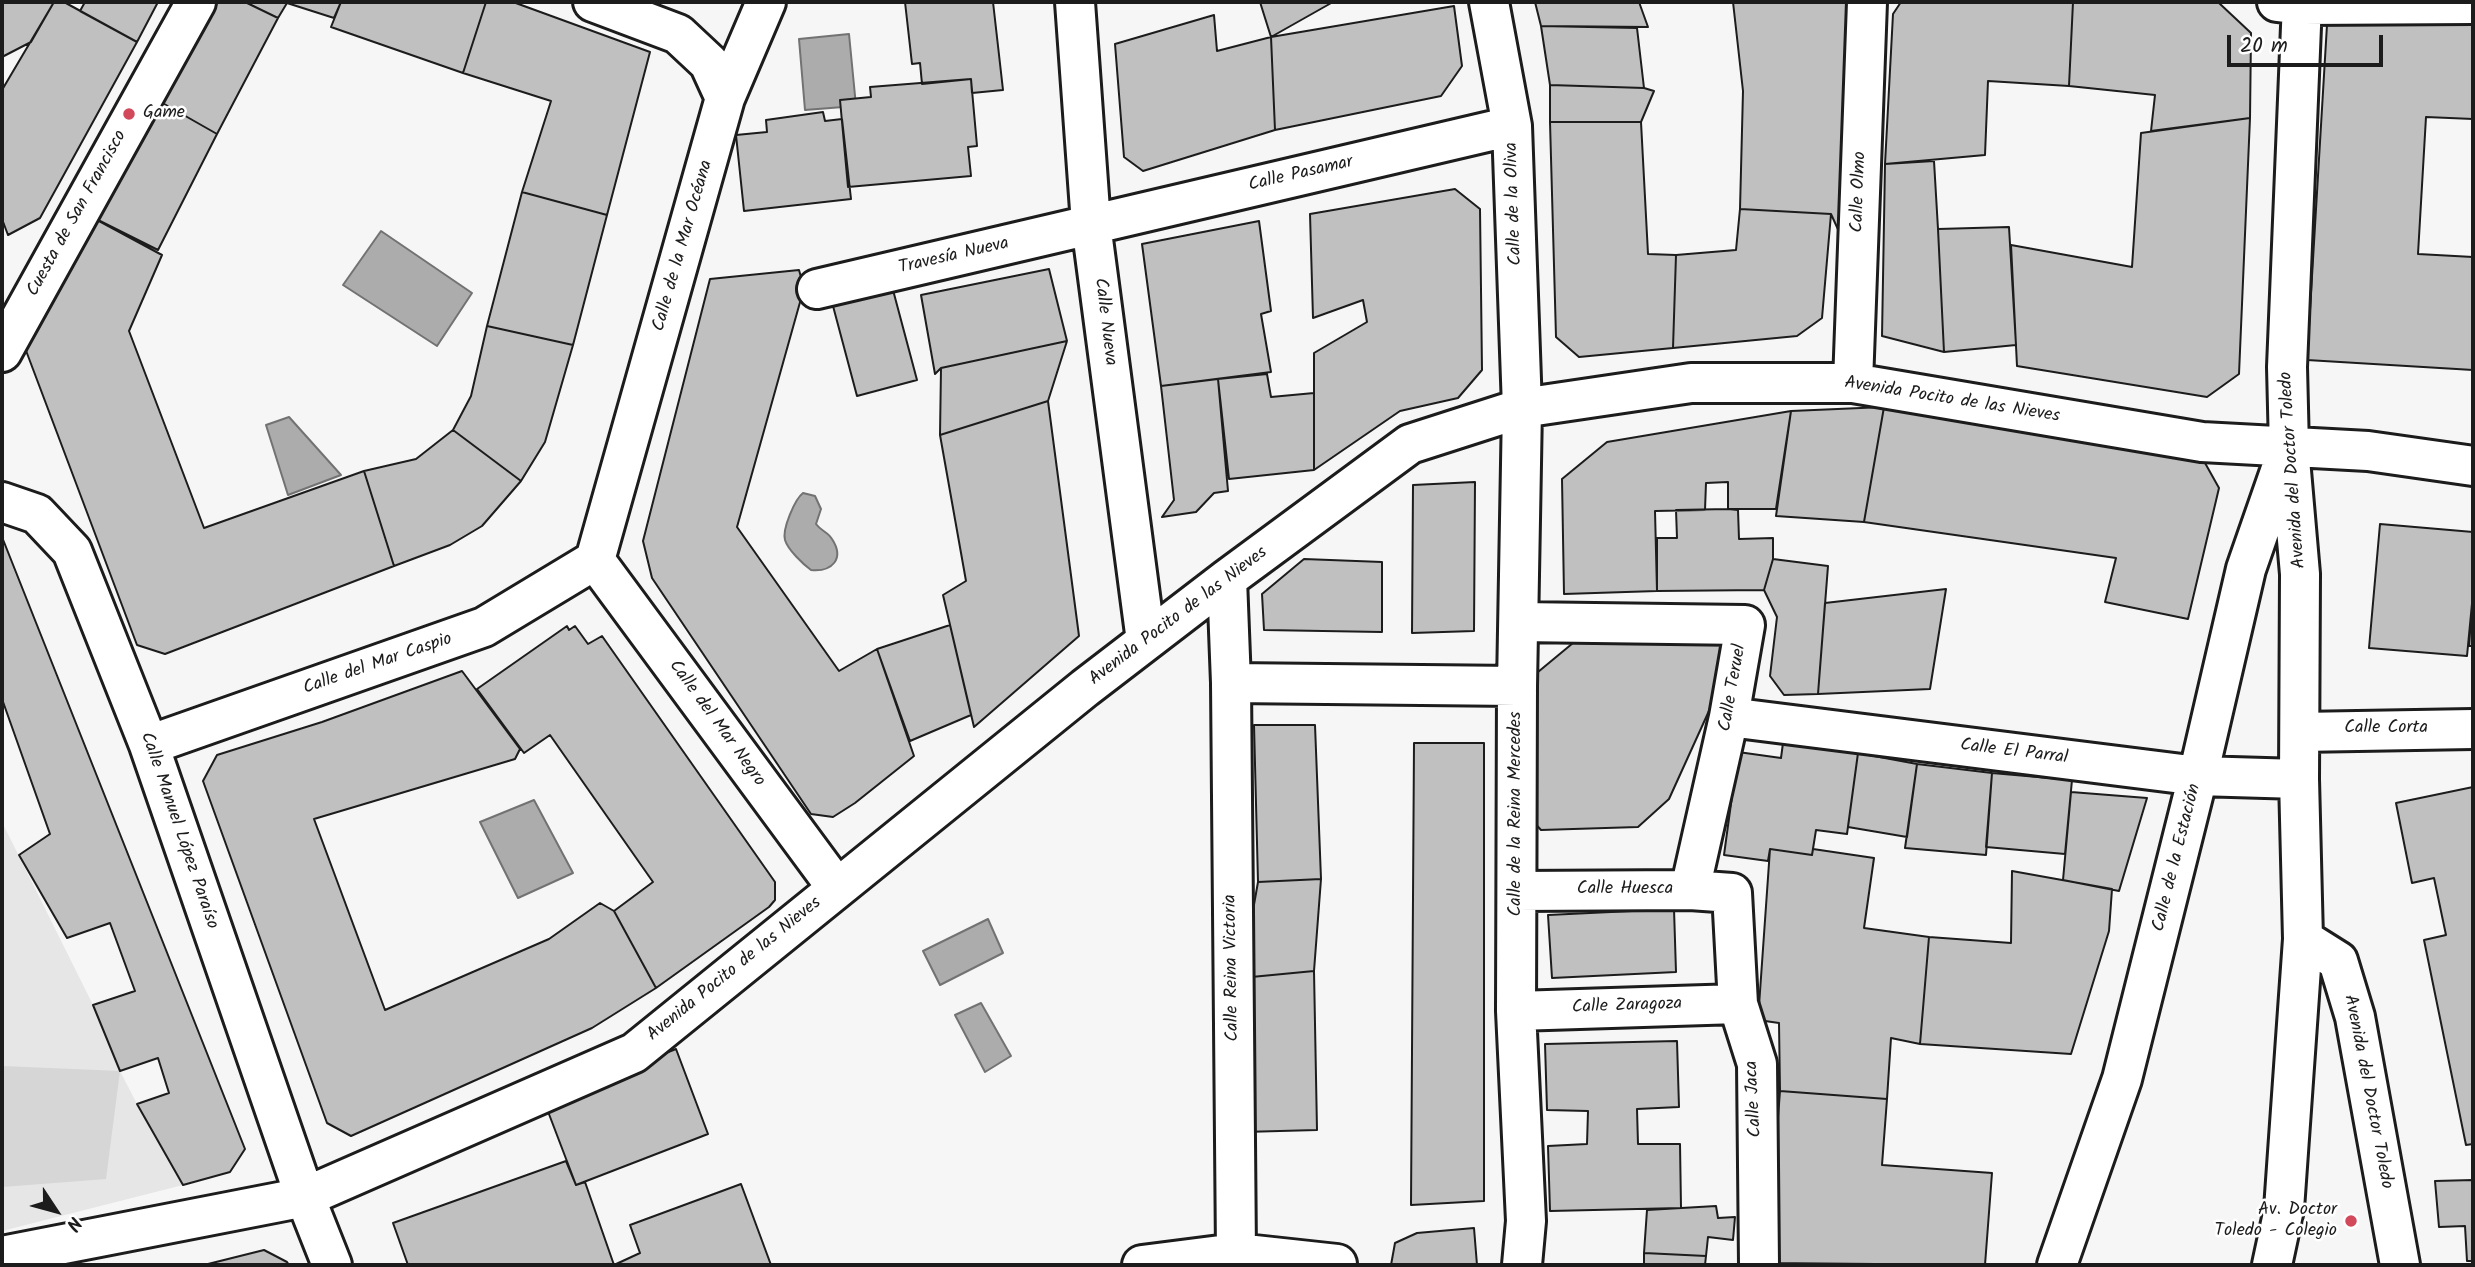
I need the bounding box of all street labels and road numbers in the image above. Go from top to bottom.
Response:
street label: Cuesta de San Francisco [23,127,133,301]
street label: Calle de la Oliva [1502,142,1528,266]
street label: Calle Olmo [1848,151,1872,233]
street label: Calle Pasamar [1247,153,1355,197]
street label: Calle de la Mar Océana [649,158,719,334]
street label: Travesía Nueva [897,234,1011,280]
street label: Calle Nueva [1088,277,1120,367]
street label: Avenida del Doctor Toledo [2276,371,2312,569]
street label: Avenida Pocito de las Nieves [1843,373,2061,429]
street label: Avenida Pocito de las Nieves [1086,543,1272,691]
street label: Calle del Mar Caspio [301,629,455,701]
street label: Calle Teruel [1716,643,1752,733]
street label: Calle del Mar Negro [663,657,769,791]
street label: Calle de la Reina Mercedes [1506,711,1528,917]
street label: Calle Corta [2344,718,2428,740]
street label: Calle Manuel López Paraíso [134,730,222,932]
street label: Calle El Parral [1959,736,2069,770]
street label: Calle de la Estación [2149,782,2207,934]
street label: Calle Huesca [1577,879,1673,901]
street label: Avenida Pocito de las Nieves [644,893,826,1047]
street label: Calle Reina Victoria [1221,894,1245,1042]
street label: Avenida del Doctor Toledo [2338,993,2396,1191]
street label: Calle Zaragoza [1571,994,1683,1020]
street label: Calle Jaca [1742,1060,1768,1138]

